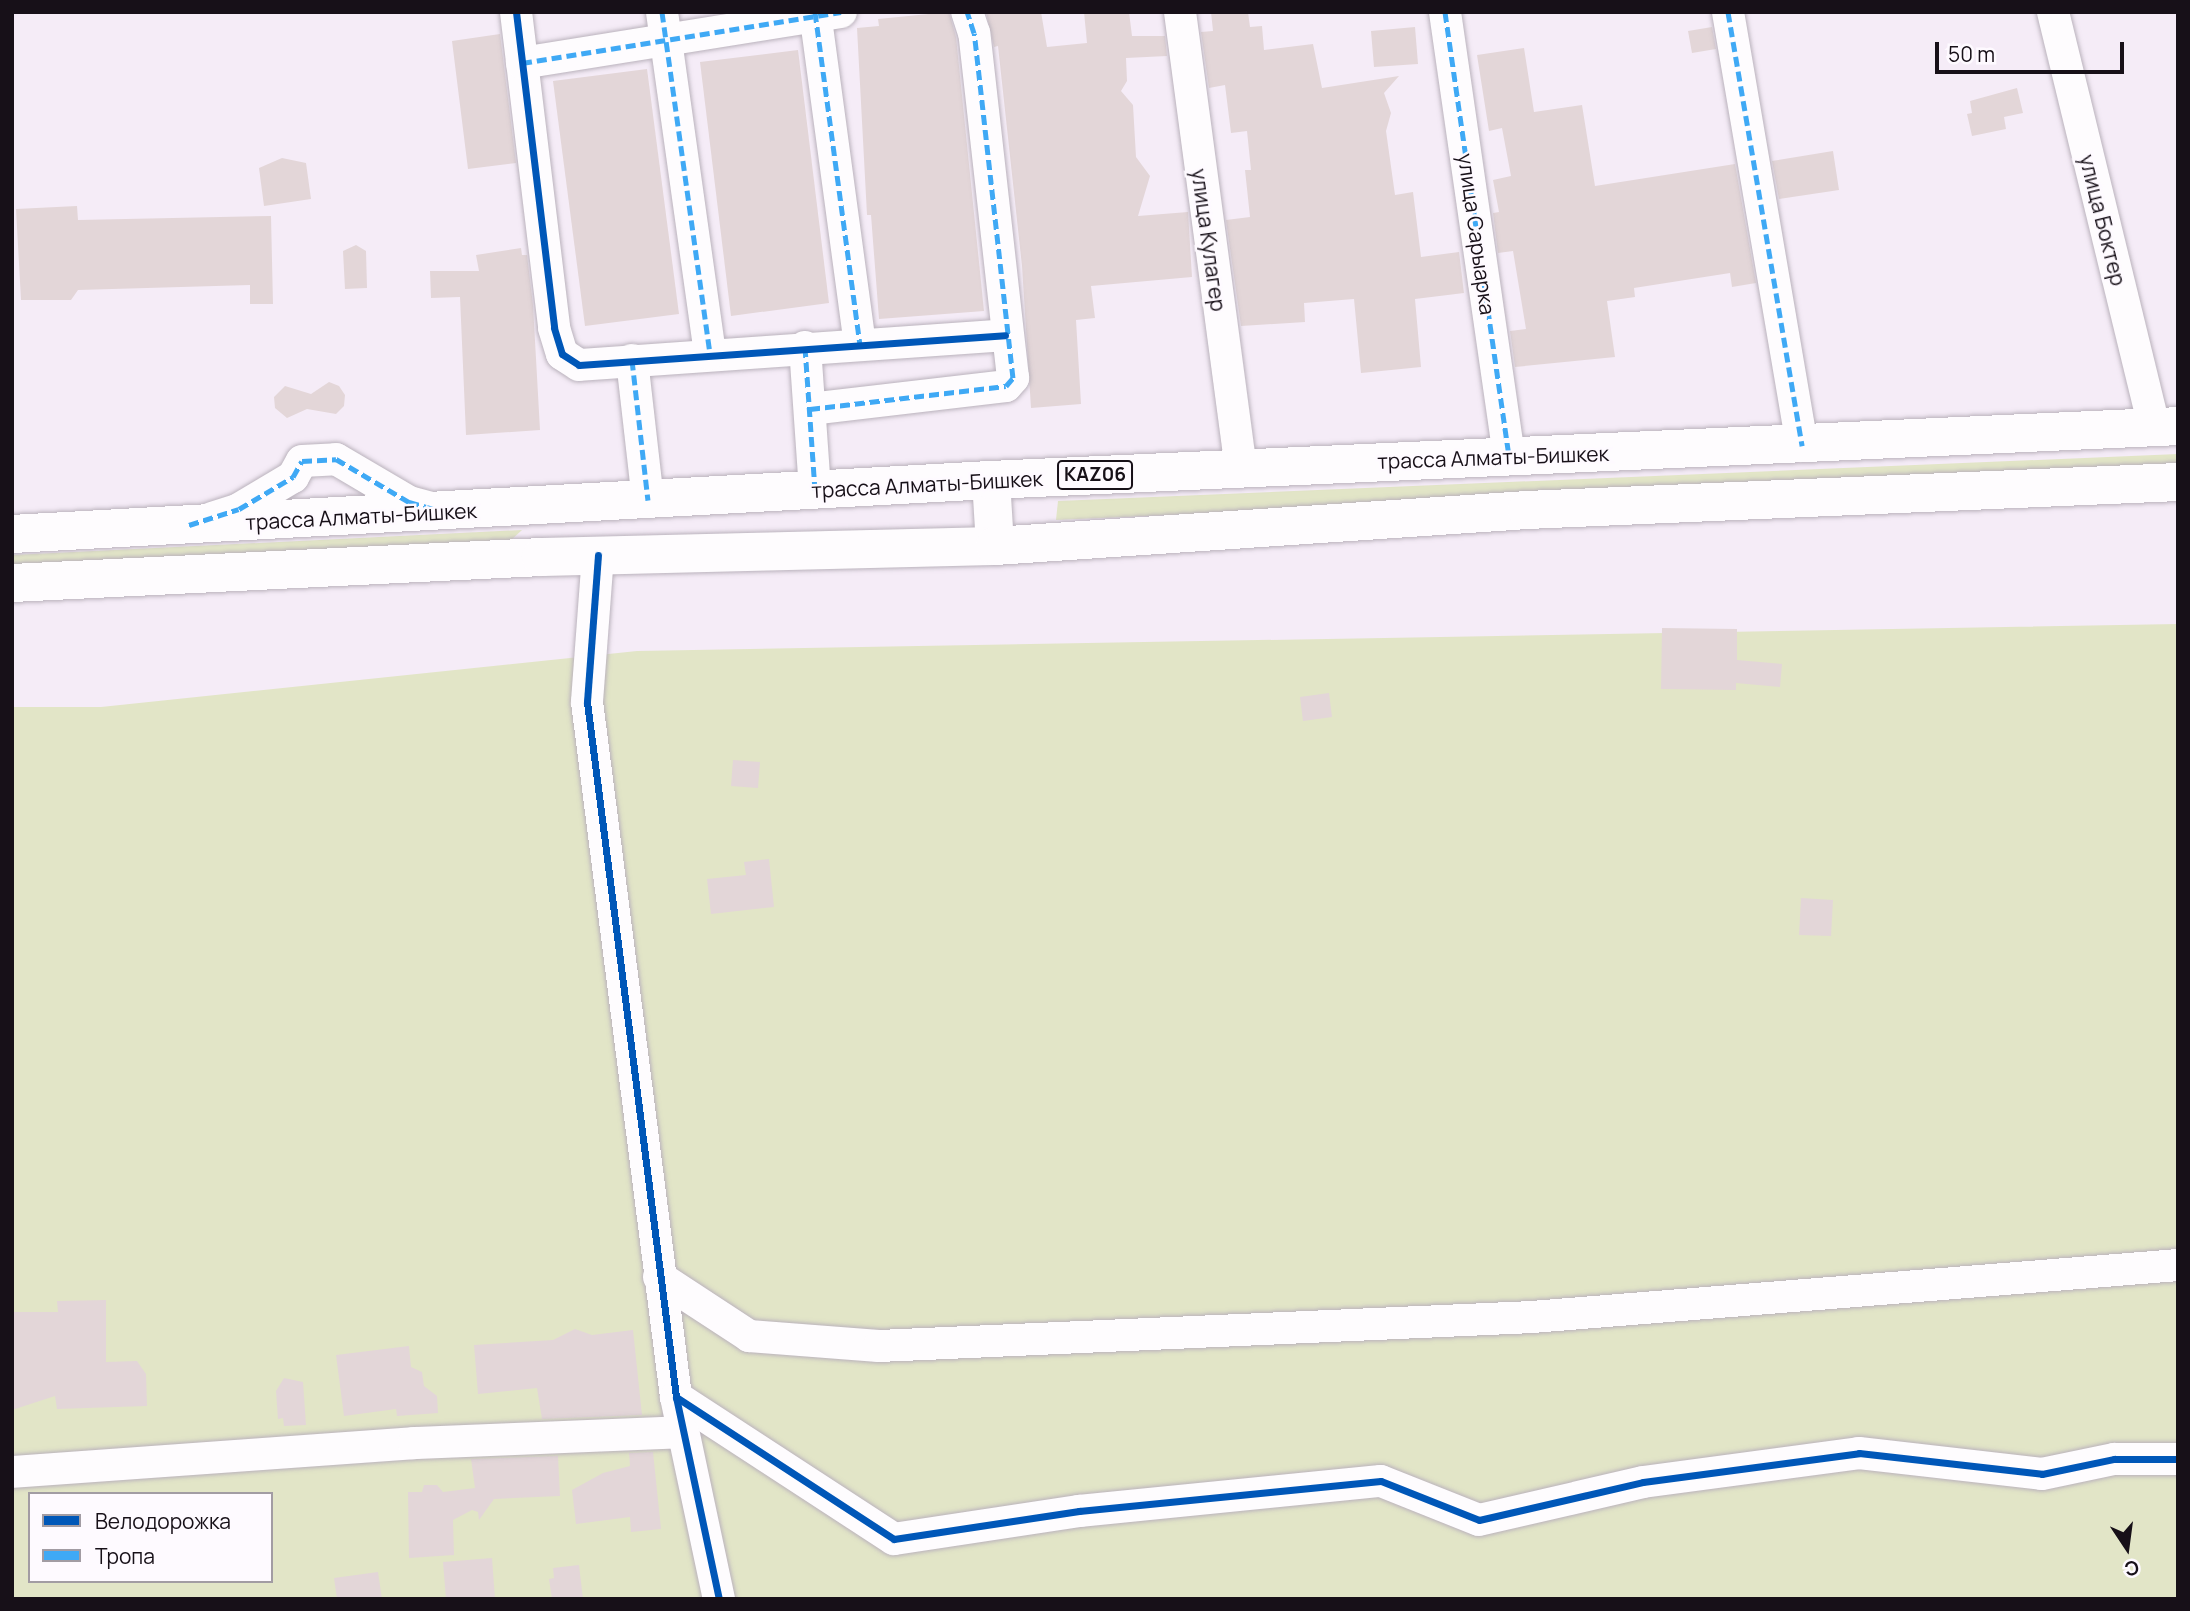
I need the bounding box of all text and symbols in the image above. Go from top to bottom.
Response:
scale bar [1938,28,2127,72]
text: 50 m [1948,40,1995,68]
street label: улица Сарыарка [1453,152,1501,316]
street label: улица Боктер [2075,152,2131,288]
street label: улица Кулагер [1187,167,1231,313]
street label: трасса Алматы-Бишкек [1377,440,1609,474]
road number: KАZ06 [1056,460,1134,490]
street label: трасса Алматы-Бишкек [811,465,1043,503]
street label: трасса Алматы-Бишкек [245,497,477,535]
legend [28,1492,273,1583]
text: Велодорожка [95,1507,231,1535]
north arrow [2092,1513,2162,1583]
text: Тропа [95,1542,155,1570]
text: С [2122,1554,2141,1583]

